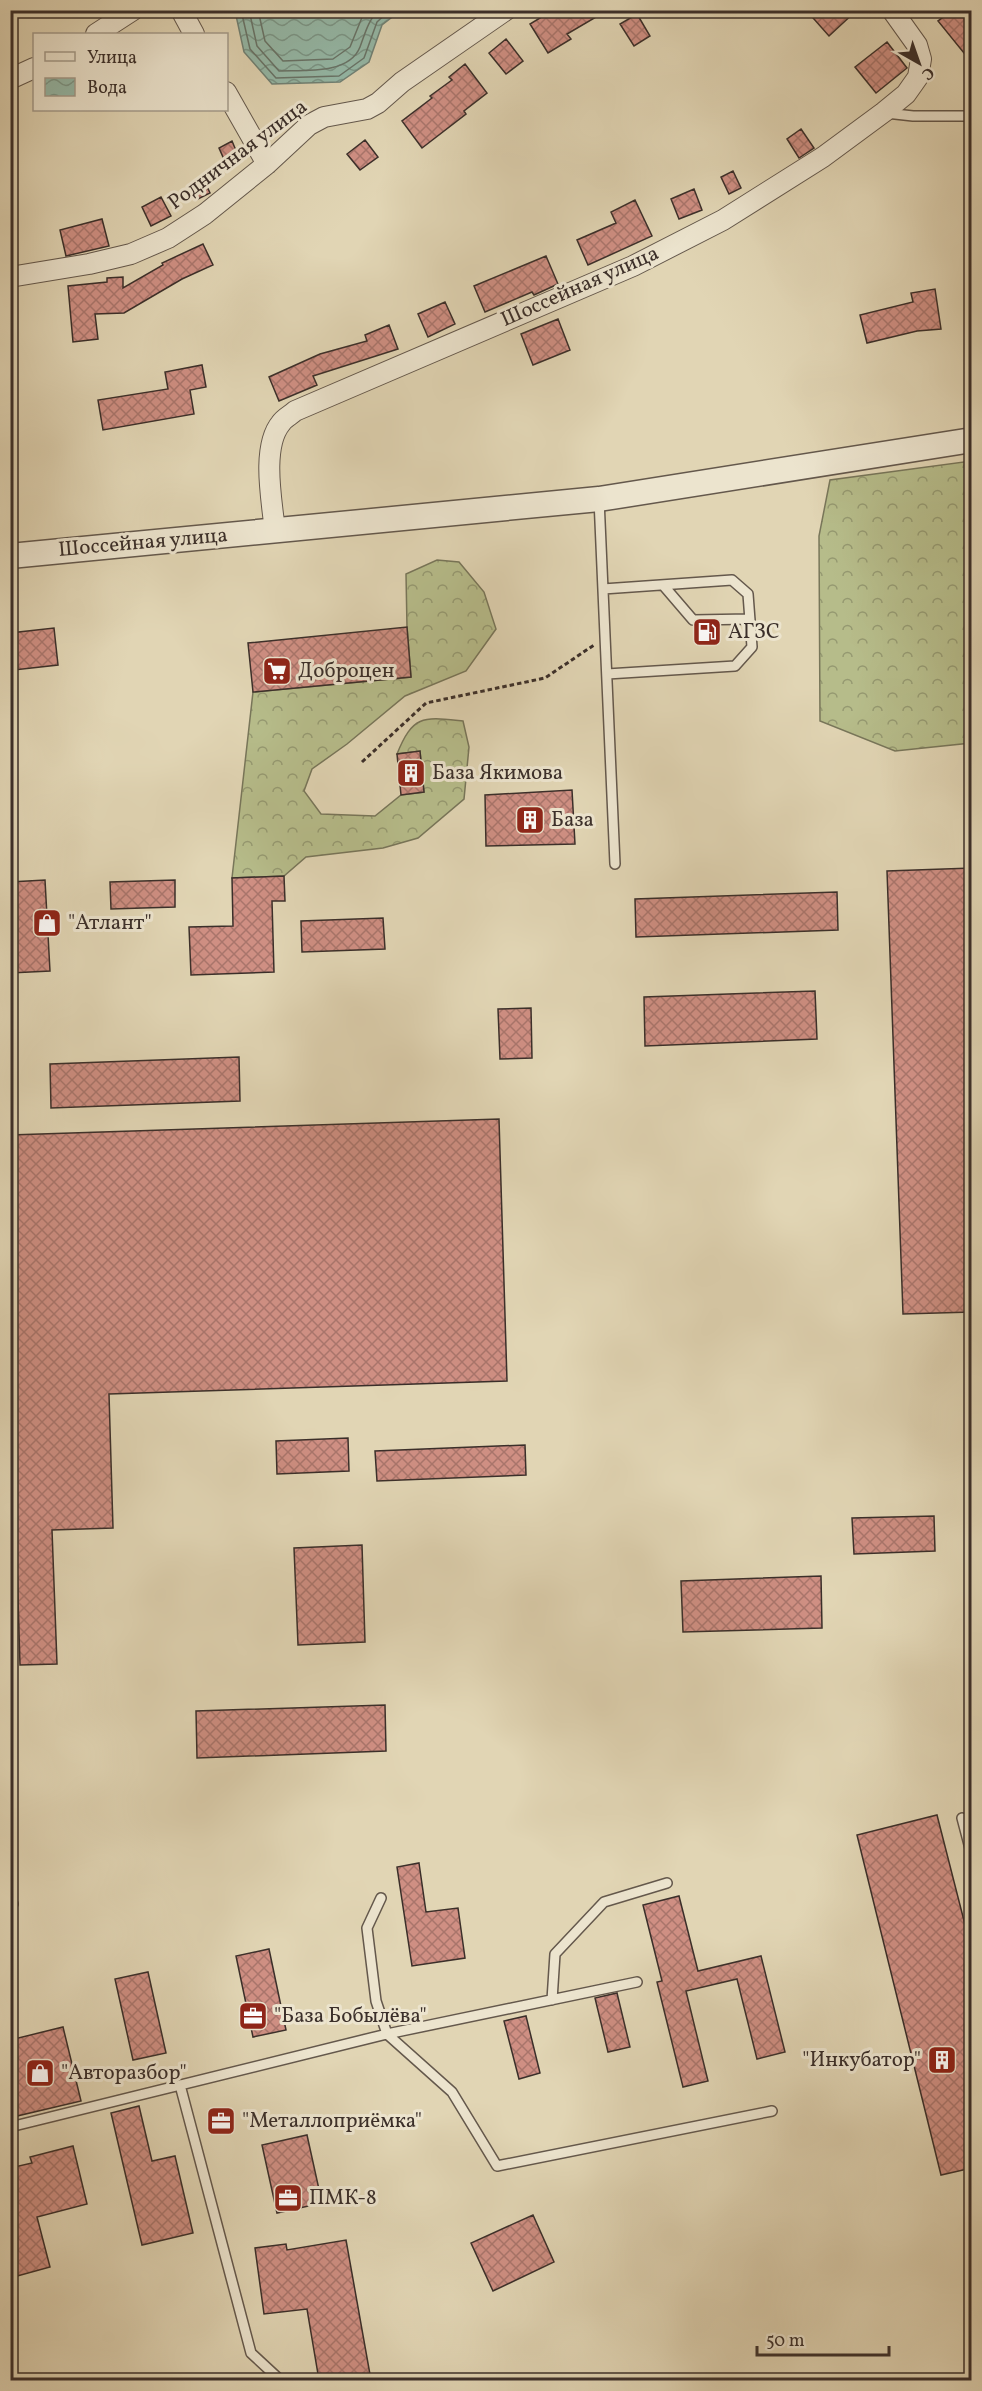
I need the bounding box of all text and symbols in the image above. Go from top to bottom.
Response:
legend [33,33,228,111]
north arrow [889,33,949,93]
text: Улица [87,46,137,71]
text: С [916,61,938,85]
text: Вода [87,76,127,101]
street label: Родничная улица [162,93,314,217]
street label: Шоссейная улица [496,239,664,335]
street label: Шоссейная улица [57,521,229,565]
fuel station icon: АГЗС [691,616,723,648]
place label: АГЗС [728,618,780,647]
supermarket icon: Доброцен [261,655,293,687]
place label: Доброцен [298,657,395,686]
building icon: База Якимова [395,757,427,789]
place label: База Якимова [432,759,563,788]
building icon: База [514,804,546,836]
place label: База [551,806,594,835]
shop icon: "Атлант" [31,907,63,939]
place label: "Атлант" [68,909,152,938]
office icon: "База Бобылёва" [237,2000,269,2032]
place label: "База Бобылёва" [274,2002,427,2031]
building icon: "Инкубатор" [926,2044,958,2076]
place label: "Инкубатор" [802,2046,921,2075]
shop icon: "Авторазбор" [24,2057,56,2089]
place label: "Авторазбор" [61,2059,187,2088]
office icon: "Металлоприёмка" [205,2105,237,2137]
place label: "Металлоприёмка" [242,2107,422,2136]
office icon: ПМК-8 [272,2182,304,2214]
place label: ПМК-8 [309,2184,377,2213]
scale bar [757,2319,889,2357]
text: 50 m [766,2329,805,2354]

